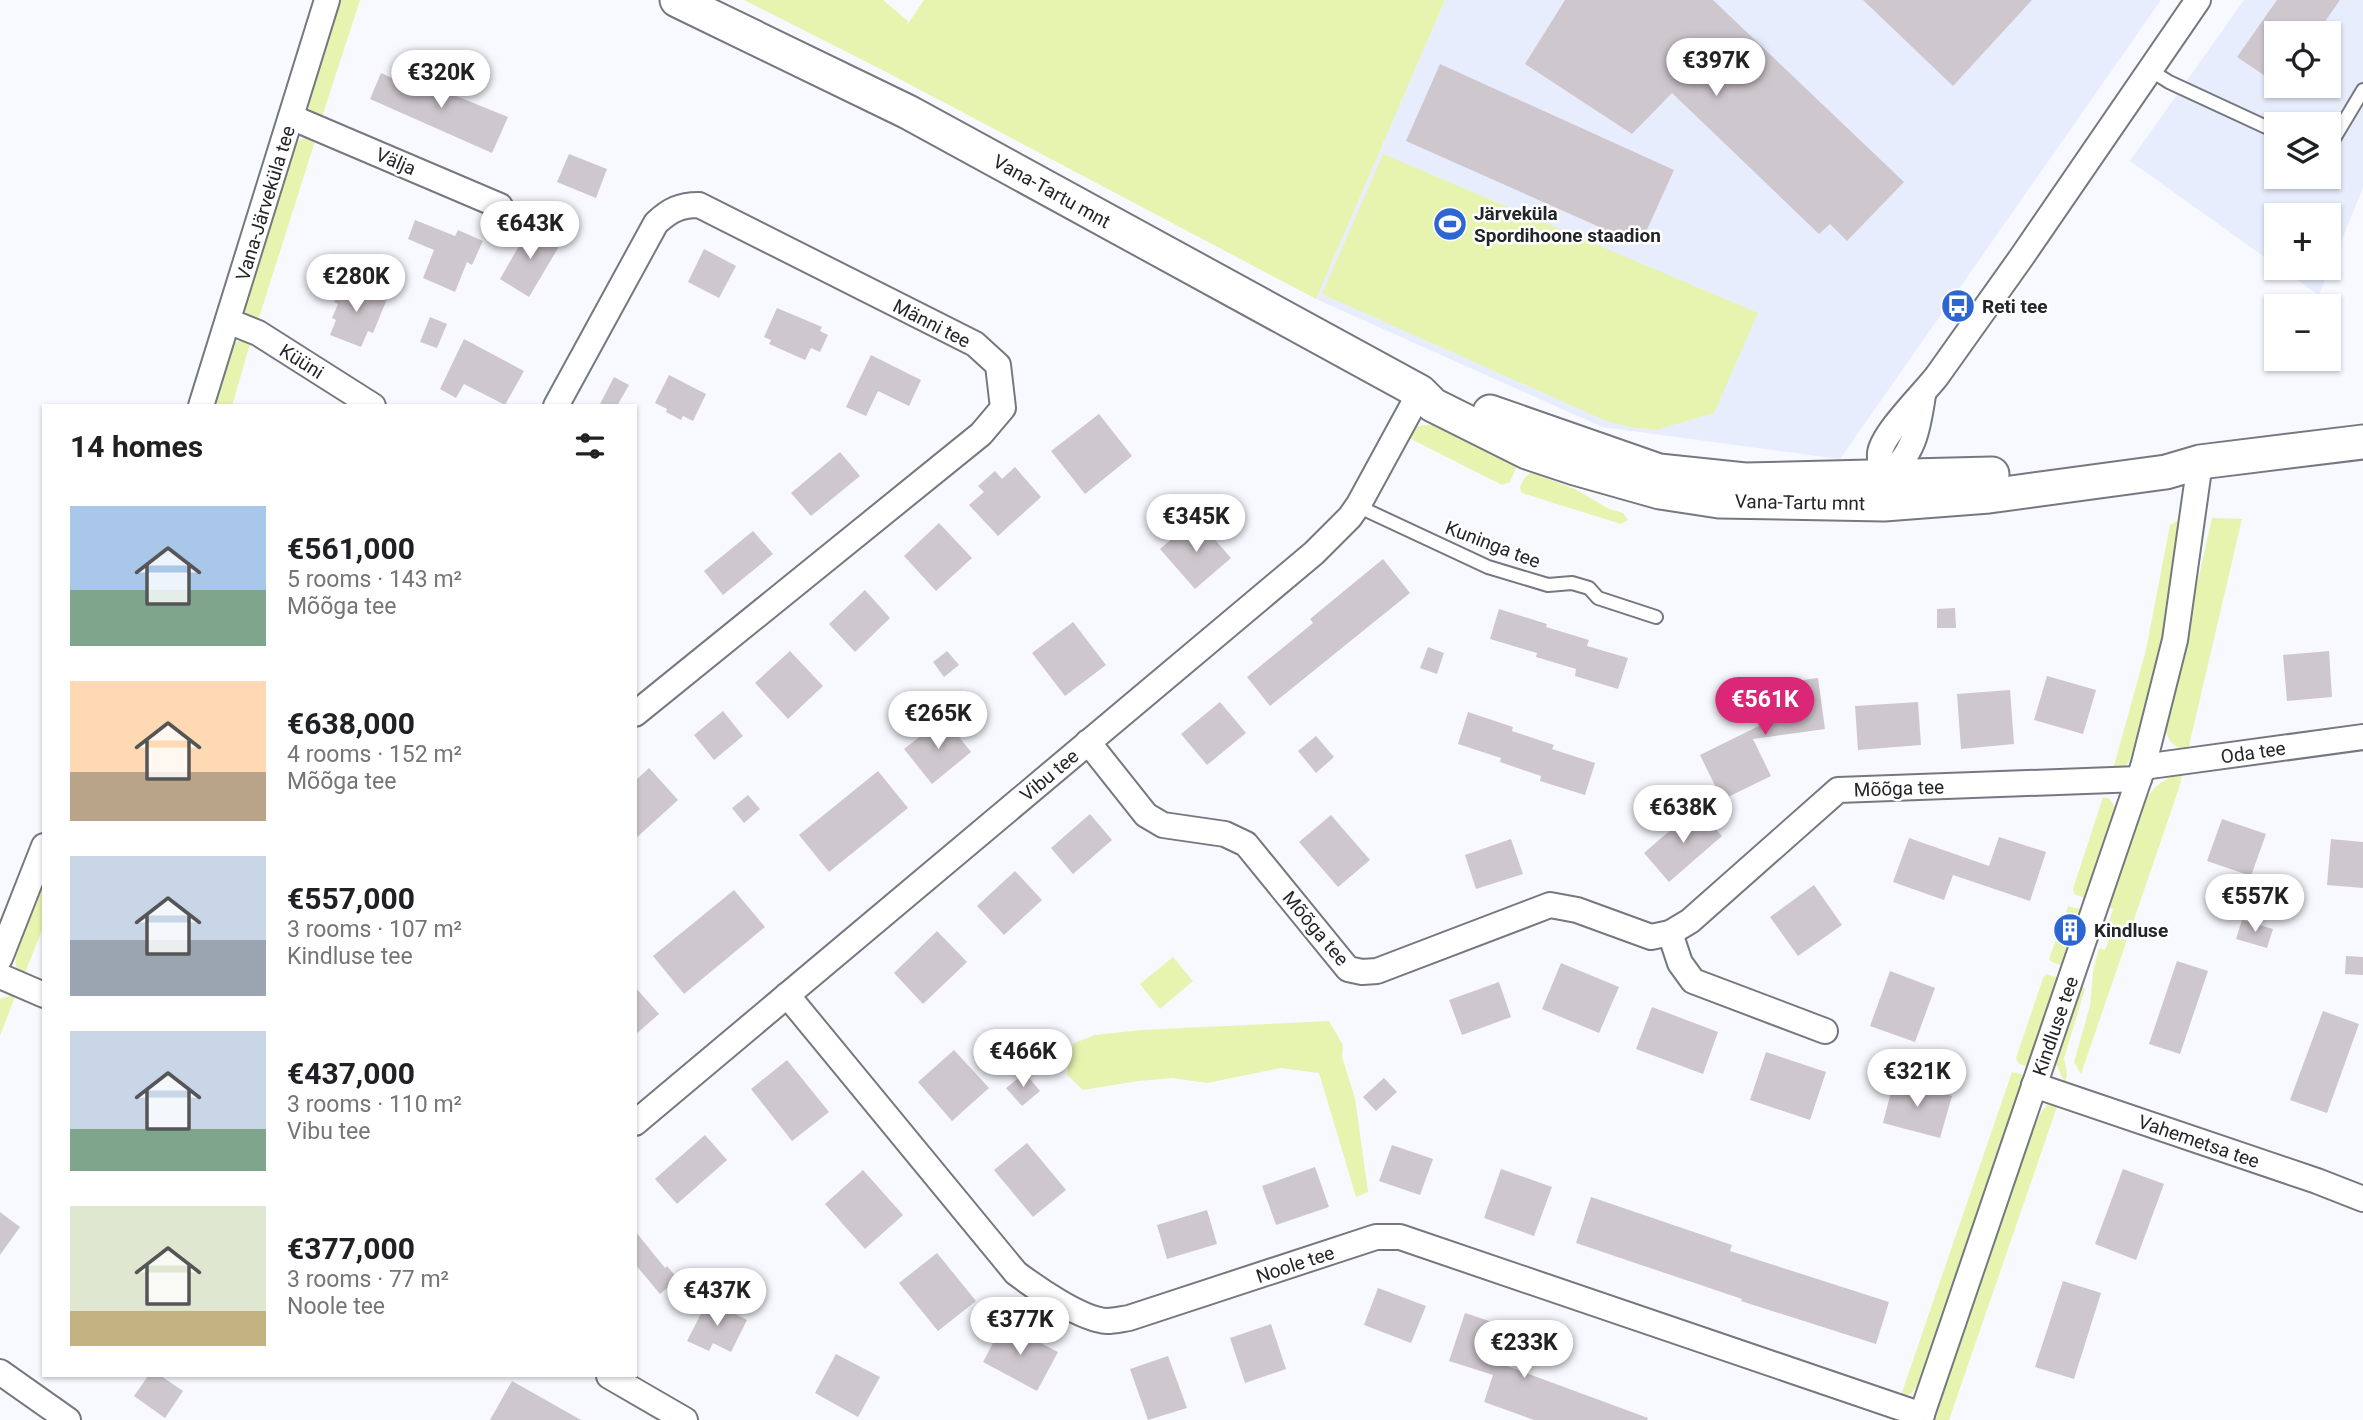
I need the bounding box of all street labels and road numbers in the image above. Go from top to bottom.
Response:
street label: Vana-Järveküla tee [231,123,300,283]
street label: Välja [372,143,419,180]
street label: Vana-Tartu mnt [989,150,1114,233]
street label: Männi tee [889,294,974,353]
street label: Küüni [275,339,328,384]
street label: Vana-Tartu mnt [1735,490,1865,515]
street label: Kuninga tee [1442,516,1544,573]
street label: Oda tee [2219,737,2287,768]
street label: Vibu tee [1016,744,1083,806]
street label: Mõõga tee [1853,775,1945,802]
street label: Mõõga tee [1278,886,1353,970]
street label: Kindluse tee [2028,973,2083,1079]
street label: Vahemetsa tee [2135,1110,2262,1173]
street label: Noole tee [1253,1241,1337,1288]

